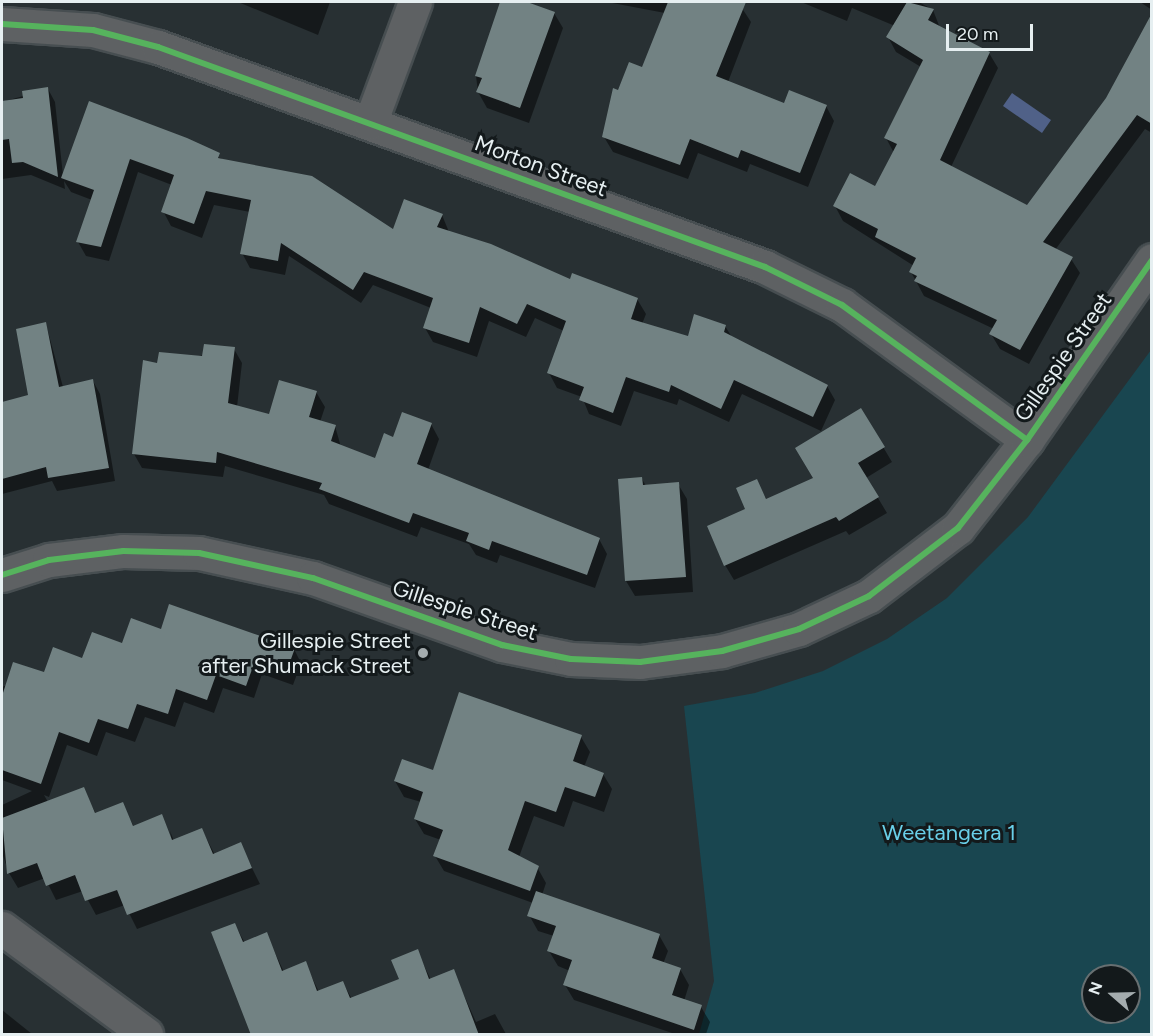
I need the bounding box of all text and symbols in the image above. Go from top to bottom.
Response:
scale bar [949,12,1036,50]
text: 20 m [957,23,998,45]
street label: Morton Street [471,130,611,202]
street label: Gillespie Street [1009,288,1117,426]
street label: Gillespie Street [389,574,541,646]
place label: Gillespie Street after Shumack Street [201,627,411,678]
marker: Gillespie Street after Shumack Street [416,646,430,660]
park label: Weetangera 1 [882,820,1016,846]
north arrow [1081,964,1141,1024]
text: N [1084,979,1107,997]

